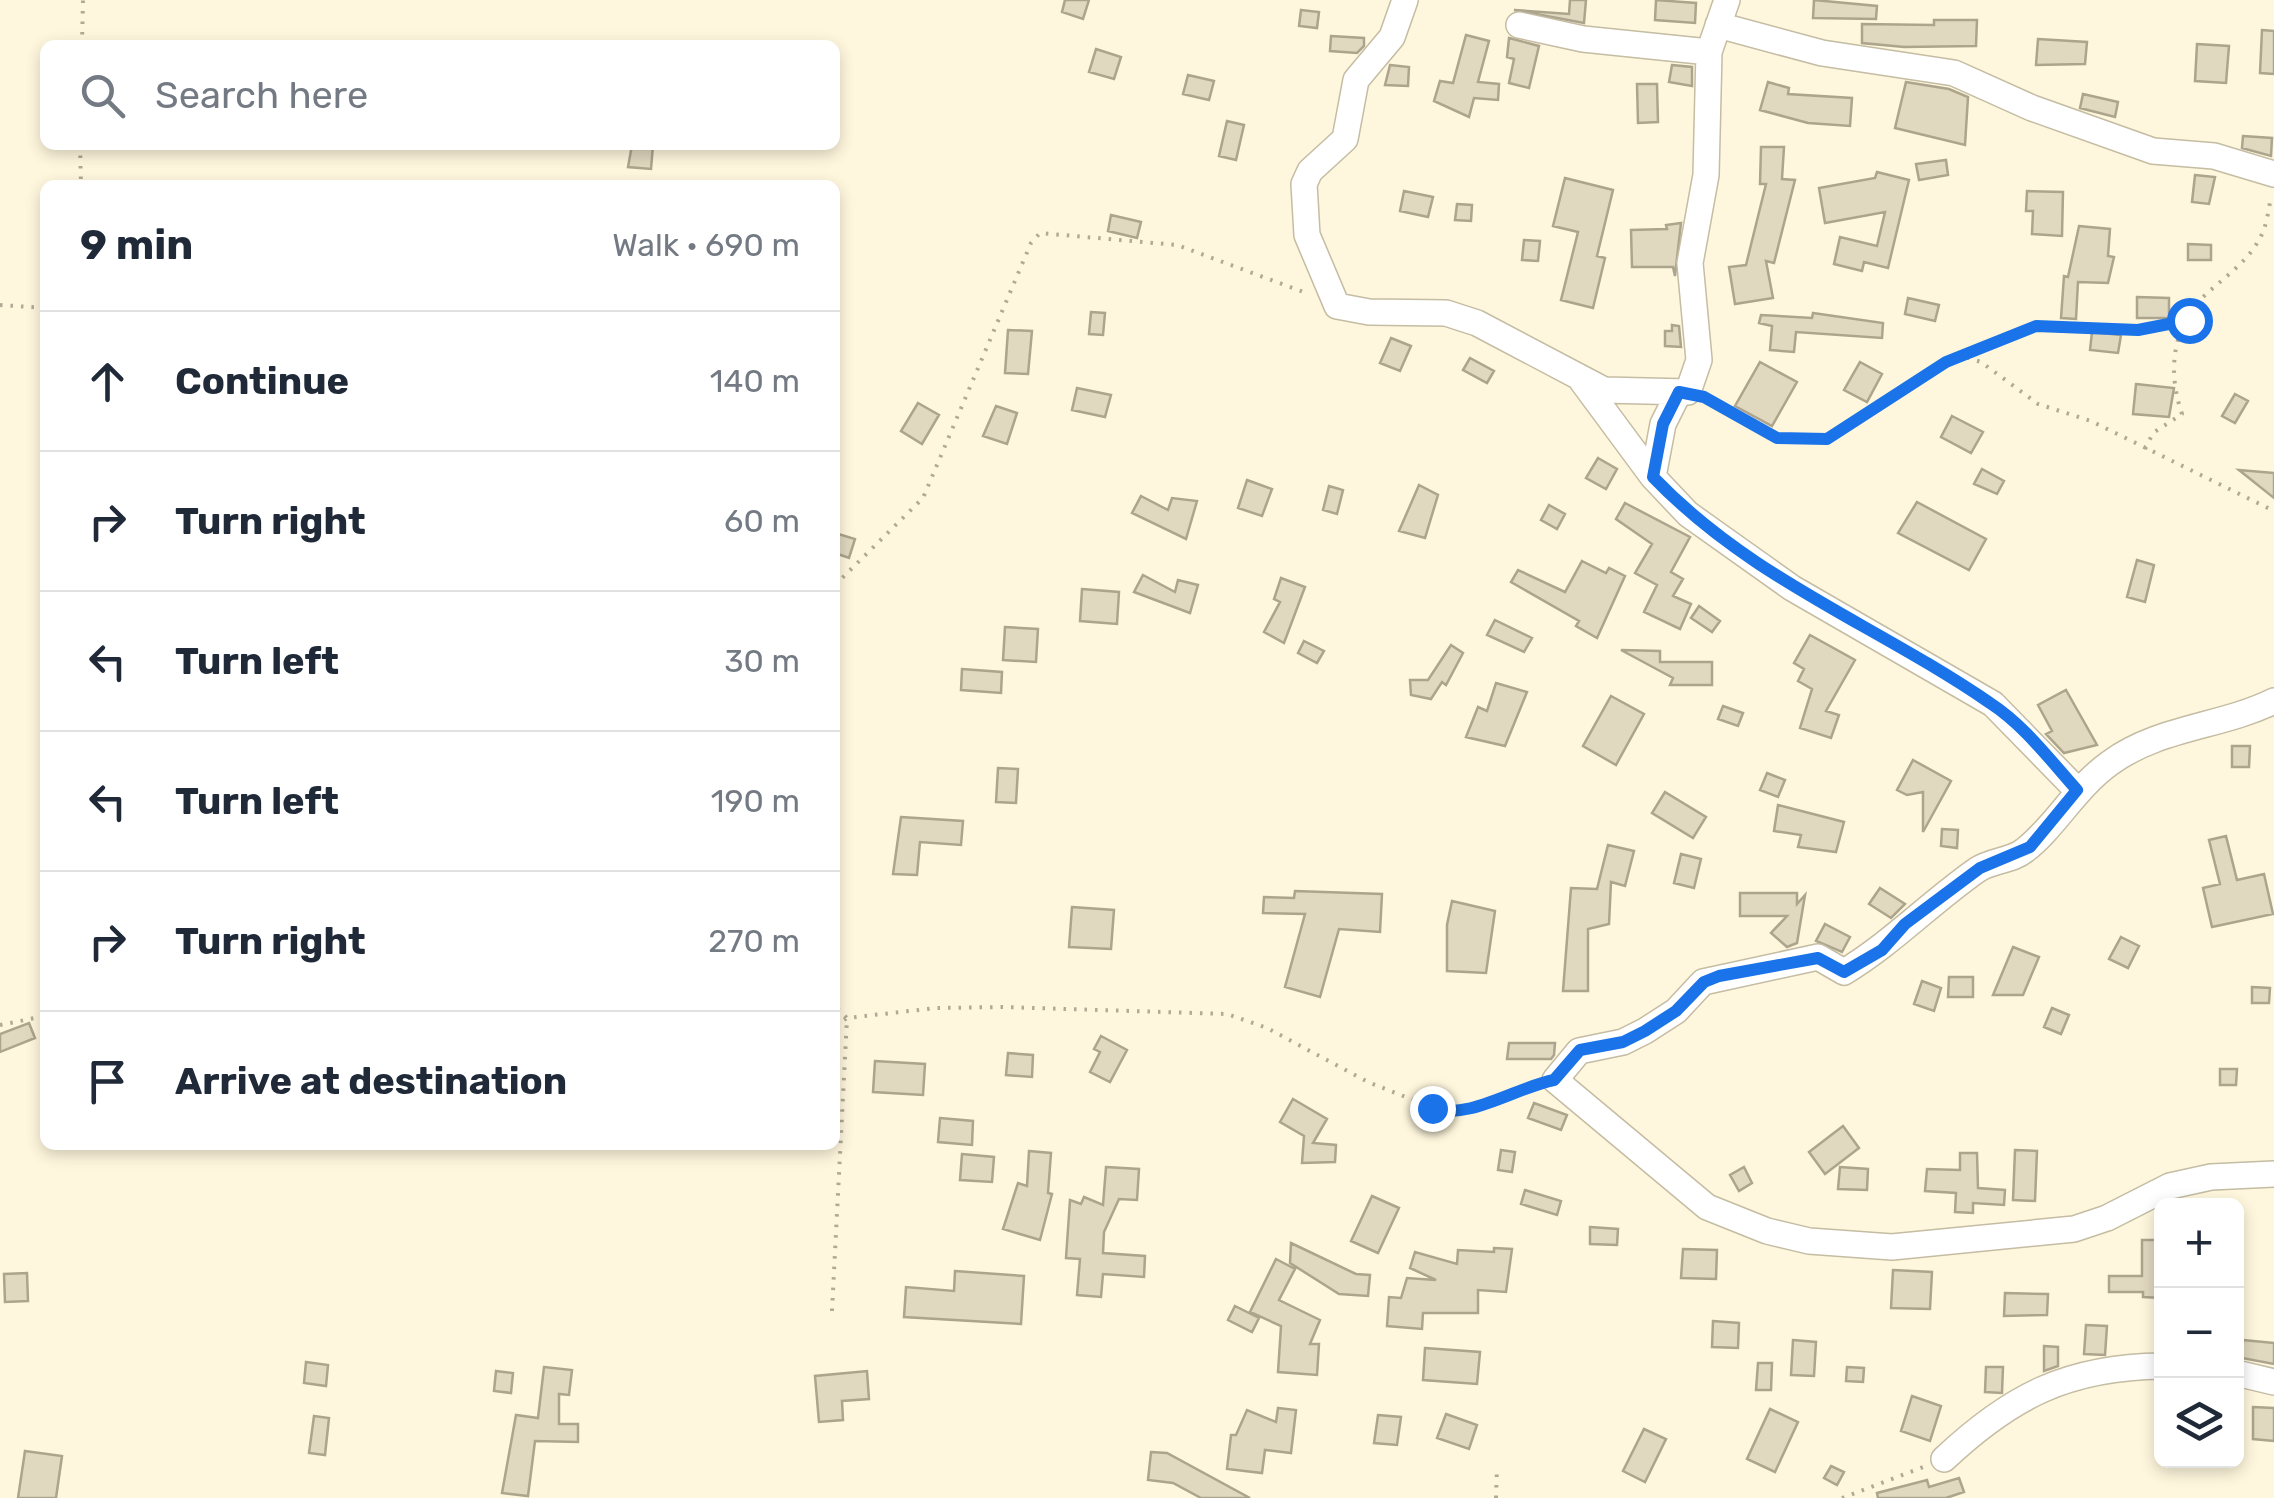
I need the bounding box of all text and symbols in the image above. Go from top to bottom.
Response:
search box [40,40,840,150]
icon: search [75,68,130,123]
text: Search here [155,72,368,118]
text: 9 min [80,220,193,270]
text: Walk · 690 m [612,226,800,264]
route start [2167,298,2213,344]
icon: ahead [80,354,135,409]
text: Continue [175,358,349,404]
text: 140 m [710,362,800,400]
icon: right [80,494,135,549]
text: Turn right [175,498,366,544]
text: 60 m [724,502,800,540]
icon: left [80,634,135,689]
text: Turn left [175,638,339,684]
text: 30 m [724,642,800,680]
icon: left [80,774,135,829]
text: Turn left [175,778,339,824]
text: 190 m [711,782,800,820]
icon: right [80,914,135,969]
text: Turn right [175,918,366,964]
text: 270 m [708,922,800,960]
icon: arrive [80,1054,135,1109]
text: Arrive at destination [175,1058,567,1104]
route end [1410,1086,1456,1132]
map controls [2154,1198,2244,1468]
button: + [2154,1198,2244,1288]
button: − [2154,1288,2244,1378]
button: layers [2154,1378,2244,1468]

